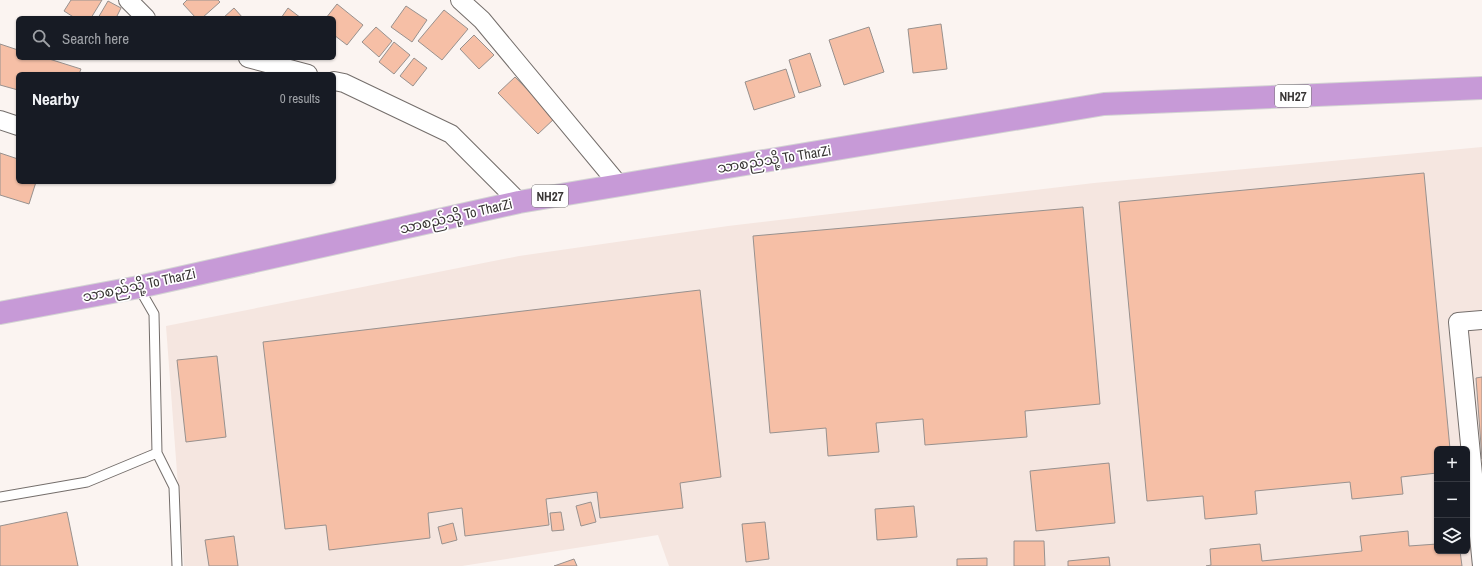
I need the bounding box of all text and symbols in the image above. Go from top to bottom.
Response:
search box [16,16,336,60]
icon: search [30,27,52,49]
text: Search here [62,28,129,49]
road number: NH27 [1275,85,1311,107]
text: Nearby [32,87,79,110]
text: 0 results [280,90,320,107]
street label: သာစည်သို့ To TharZi [716,140,833,180]
road number: NH27 [532,185,568,207]
street label: သာစည်သို့ To TharZi [398,193,515,241]
street label: သာစည်သို့ To TharZi [81,263,198,309]
map controls [1434,446,1470,554]
button: + [1434,446,1470,482]
button: − [1434,482,1470,518]
button: layers [1434,518,1470,554]

